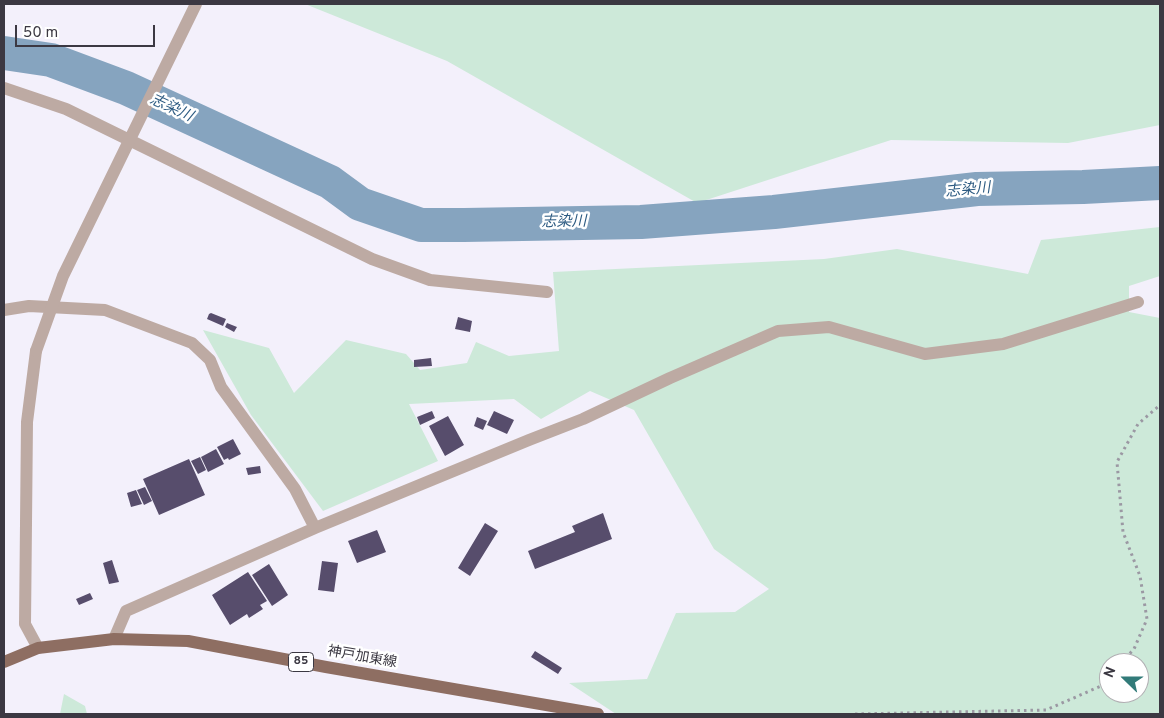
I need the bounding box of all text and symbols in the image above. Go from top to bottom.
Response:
scale bar [18,15,158,47]
text: 50 m [23,24,58,43]
water label: 志染川 [147,91,195,127]
water label: 志染川 [945,180,991,202]
water label: 志染川 [541,214,587,232]
street label: 神戸加東線 [326,644,398,672]
road number: 85 [288,652,314,672]
north arrow [1099,653,1149,703]
text: N [1101,665,1120,680]

